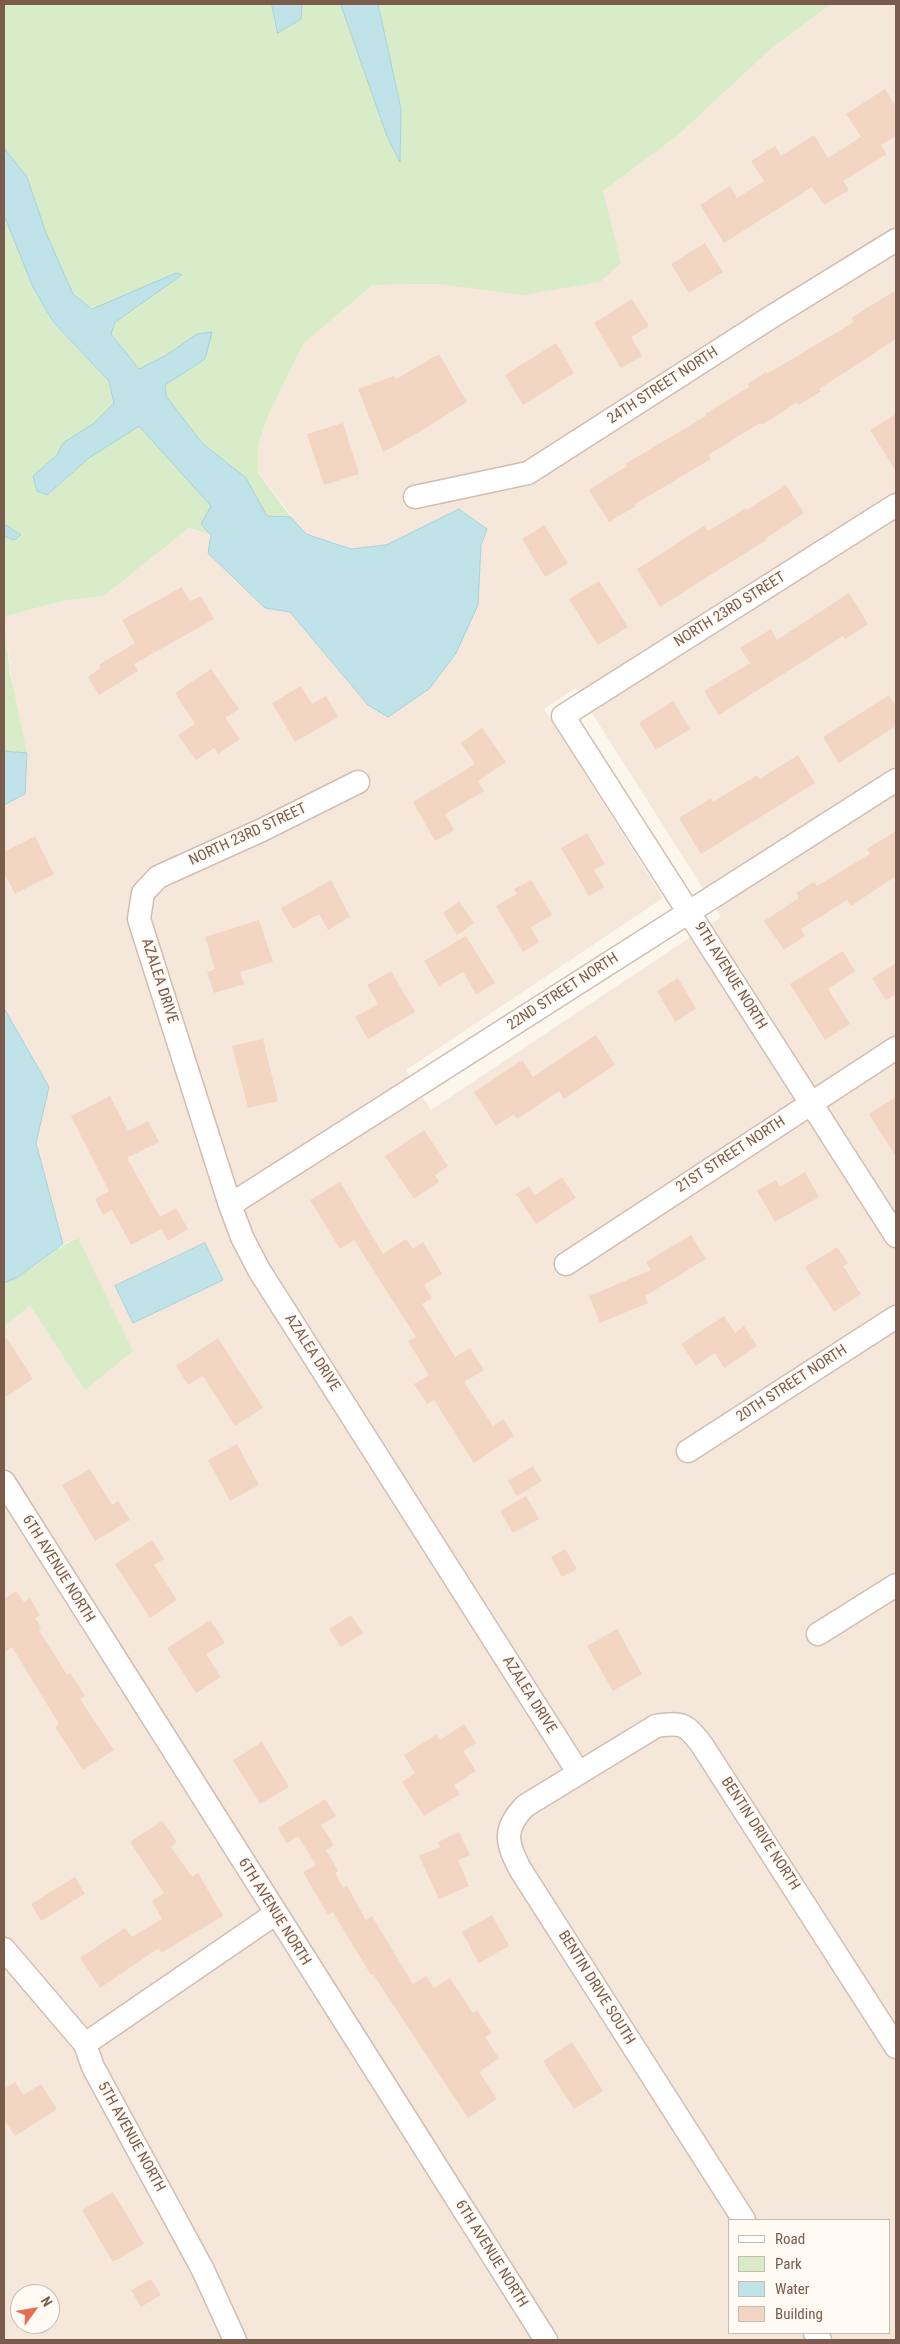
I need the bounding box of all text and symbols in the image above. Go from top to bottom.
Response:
street label: 24TH STREET NORTH [604,344,722,428]
street label: NORTH 23RD STREET [671,569,789,651]
street label: NORTH 23RD STREET [186,800,310,870]
street label: 9TH AVENUE NORTH [690,919,770,1033]
street label: AZALEA DRIVE [137,936,181,1026]
street label: 22ND STREET NORTH [504,949,622,1035]
street label: 21ST STREET NORTH [673,1113,789,1197]
street label: AZALEA DRIVE [280,1311,344,1395]
street label: 20TH STREET NORTH [733,1342,851,1426]
street label: 6TH AVENUE NORTH [18,1512,98,1626]
street label: AZALEA DRIVE [498,1653,560,1737]
street label: BENTIN DRIVE NORTH [717,1774,803,1894]
street label: 6TH AVENUE NORTH [234,1855,314,1969]
street label: BENTIN DRIVE SOUTH [554,1928,638,2048]
street label: 5TH AVENUE NORTH [93,2079,169,2195]
street label: 6TH AVENUE NORTH [451,2197,531,2311]
legend [728,2219,890,2334]
text: Road [775,2230,805,2248]
text: Park [775,2255,802,2273]
text: Water [775,2280,809,2298]
north arrow [10,2284,60,2334]
text: N [38,2294,56,2309]
text: Building [775,2305,823,2323]

